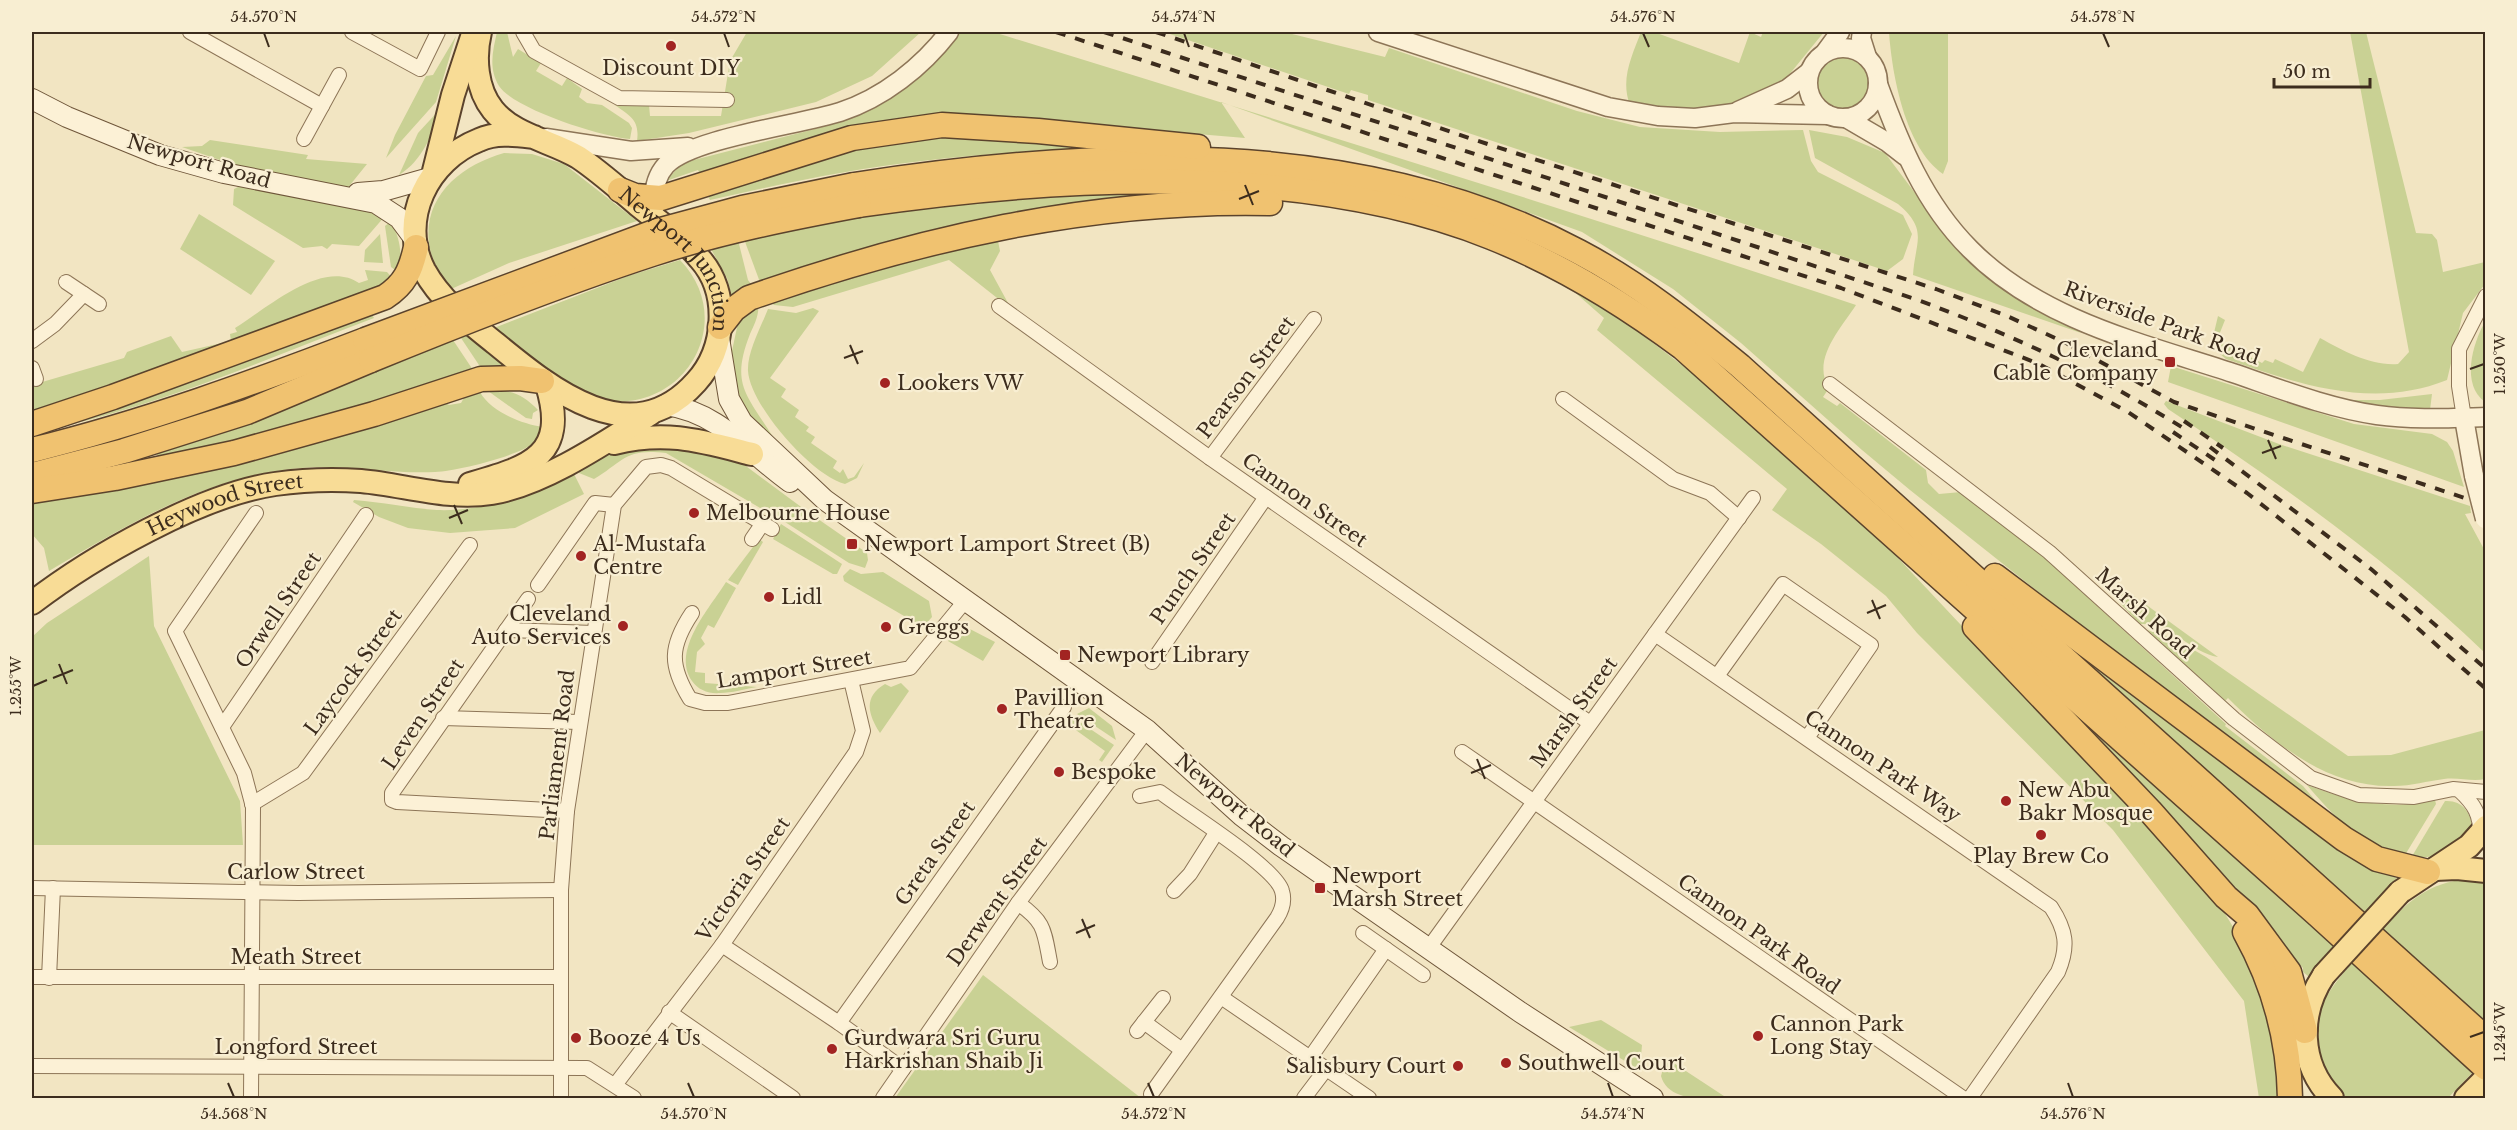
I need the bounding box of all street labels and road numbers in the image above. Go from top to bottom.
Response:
street label: Newport Road [124,129,274,193]
street label: Newport Junction [614,182,733,333]
street label: Riverside Park Road [2061,276,2263,370]
street label: Pearson Street [1192,311,1300,443]
street label: Cannon Street [1238,448,1373,552]
street label: Heywood Street [142,469,305,541]
street label: Punch Street [1146,507,1241,629]
street label: Orwell Street [230,547,326,673]
street label: Marsh Road [2091,563,2199,663]
street label: Laycock Street [299,604,407,740]
street label: Lamport Street [715,645,874,693]
street label: Marsh Street [1526,652,1623,772]
street label: Leven Street [377,654,469,774]
street label: Parliament Road [535,668,579,842]
street label: Cannon Park Way [1800,705,1966,827]
street label: Newport Road [1170,748,1300,862]
street label: Greta Street [890,796,980,910]
street label: Victoria Street [690,812,795,947]
street label: Derwent Street [942,831,1052,970]
street label: Carlow Street [227,860,366,884]
street label: Cannon Park Road [1673,869,1845,999]
street label: Meath Street [230,945,362,969]
street label: Longford Street [214,1035,378,1059]

